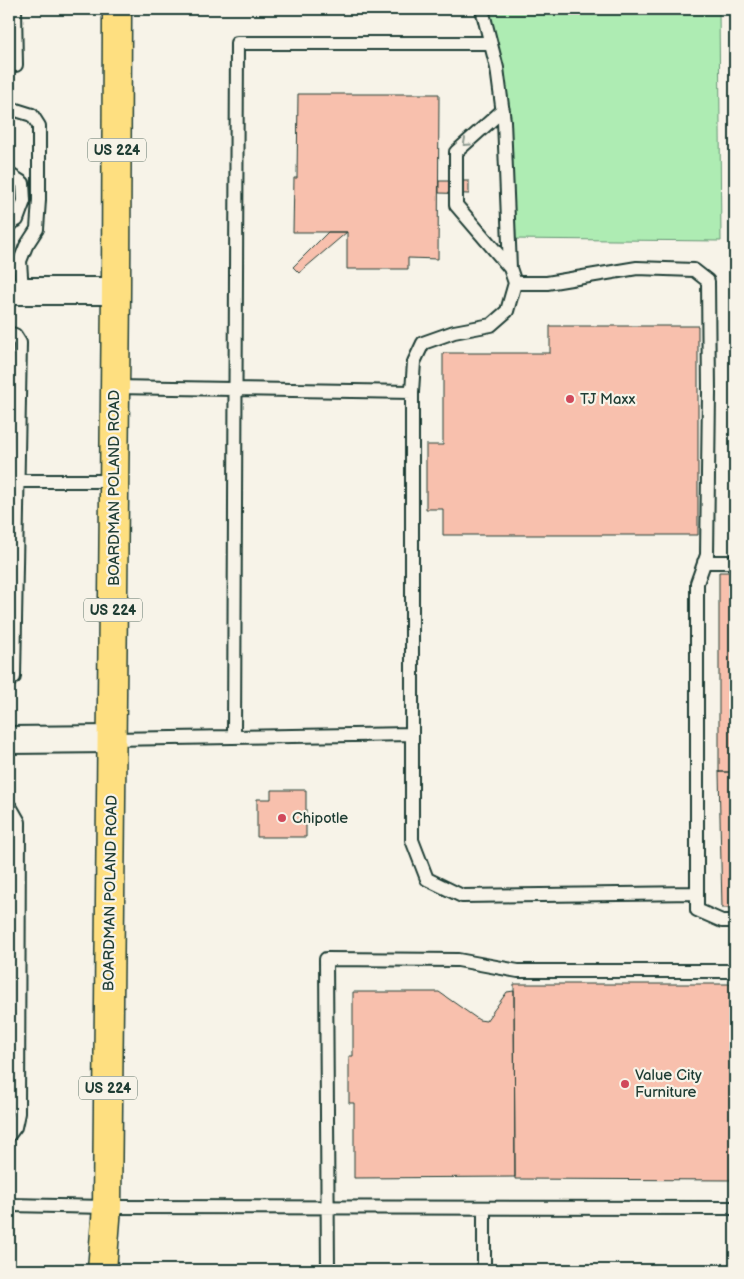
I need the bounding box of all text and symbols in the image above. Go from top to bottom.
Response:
one-way arrow [463,137,472,146]
road number: US 224 [88,138,146,162]
street label: BOARDMAN POLAND ROAD [105,390,124,586]
place label: TJ Maxx [580,390,636,409]
marker: TJ Maxx [564,393,576,405]
road number: US 224 [84,598,142,622]
street label: BOARDMAN POLAND ROAD [99,795,122,991]
place label: Chipotle [292,809,348,828]
marker: Chipotle [276,812,288,824]
place label: Value City Furniture [635,1066,702,1102]
road number: US 224 [79,1076,137,1100]
marker: Value City Furniture [619,1078,631,1090]

